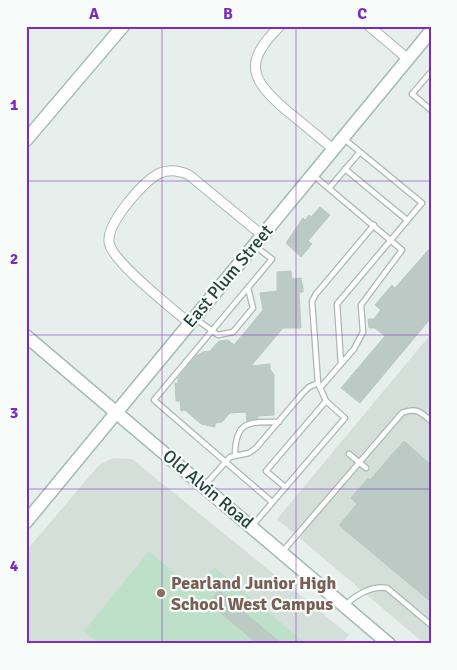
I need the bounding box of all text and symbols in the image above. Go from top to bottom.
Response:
text: A [89,4,100,24]
text: B [223,4,233,24]
text: C [357,4,367,24]
text: 1 [10,95,19,115]
street label: East Plum Street [179,220,277,332]
text: 2 [10,249,18,269]
text: 3 [10,403,18,423]
street label: Old Alvin Road [158,445,258,533]
text: 4 [10,556,19,576]
place label: Pearland Junior High School West Campus [171,572,336,615]
marker: Pearland Junior High School West Campus [155,587,167,599]

